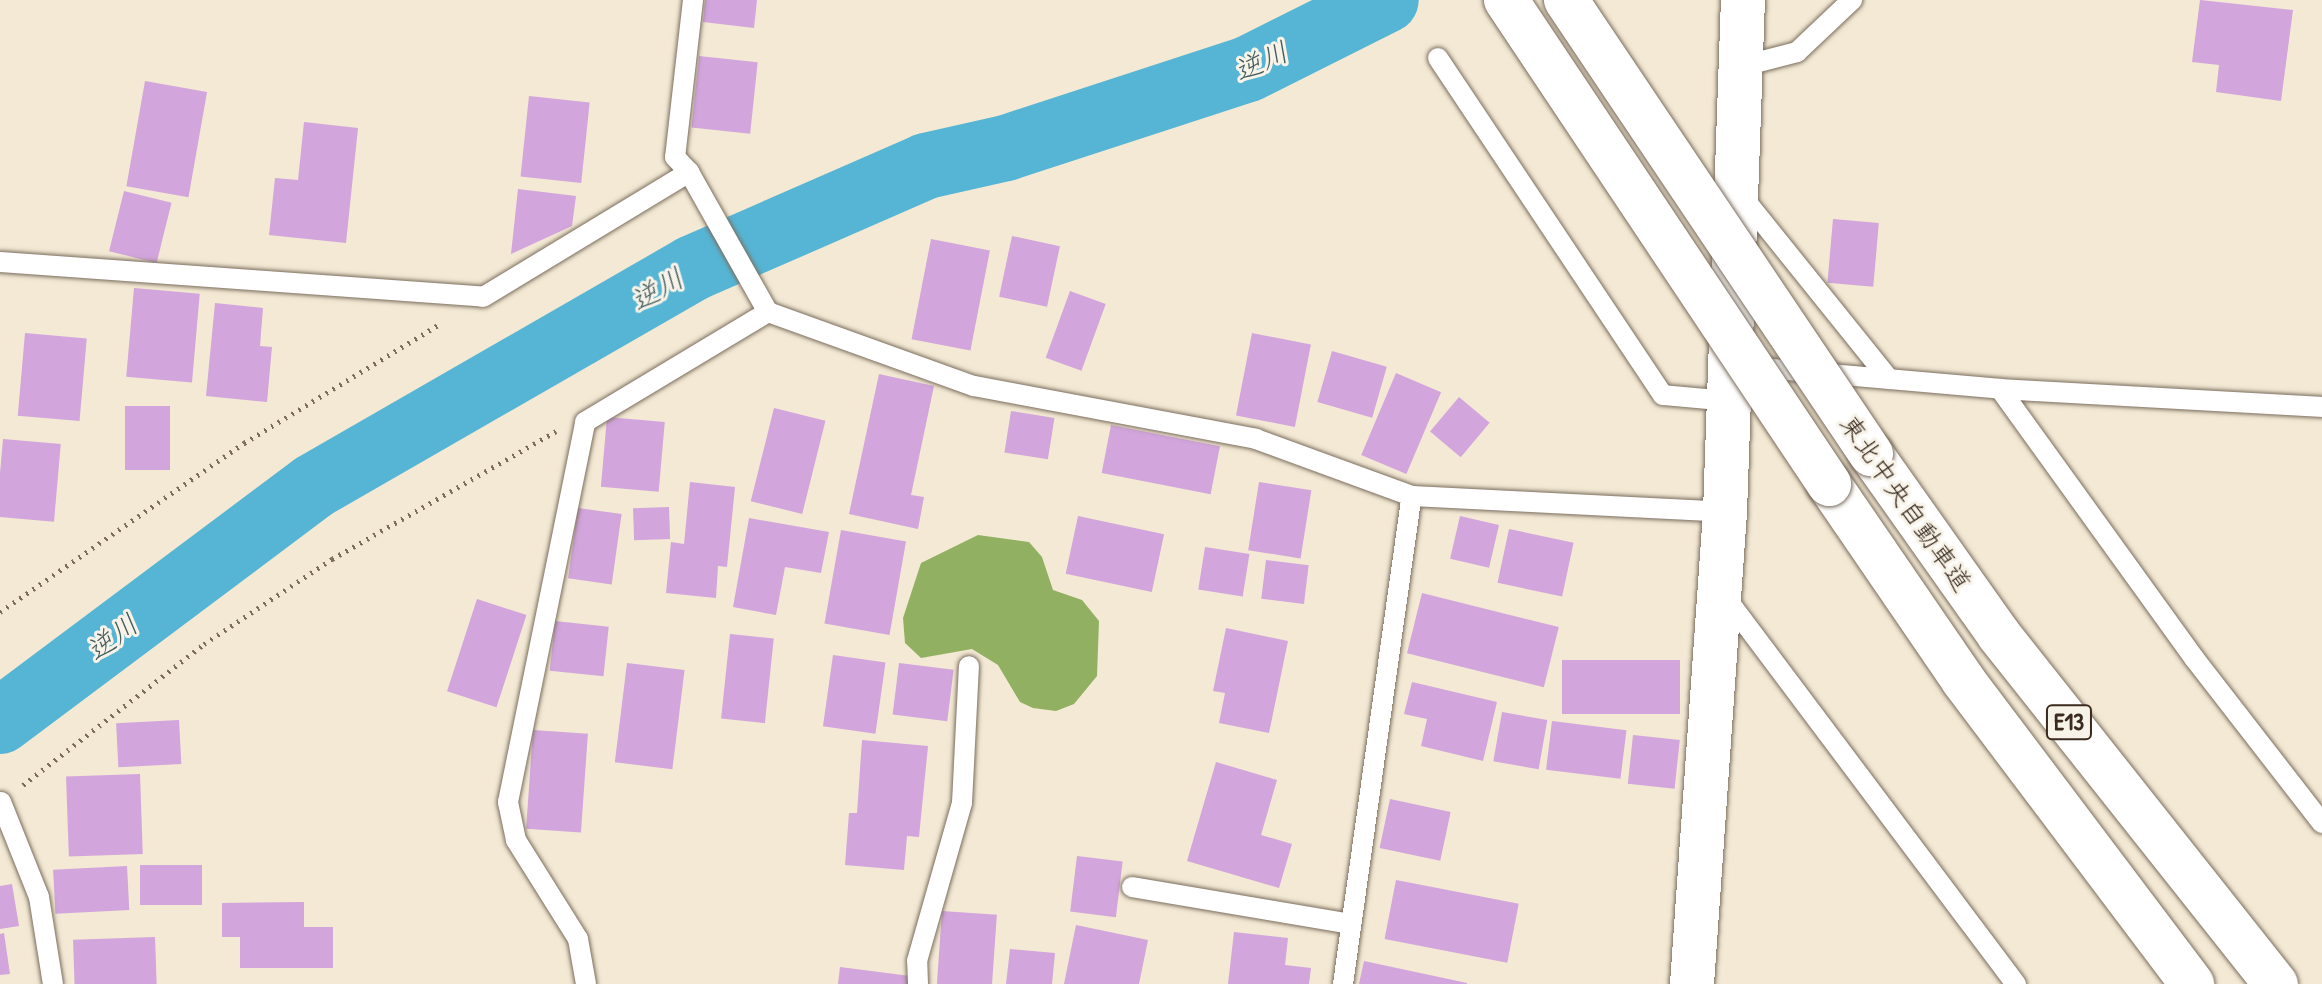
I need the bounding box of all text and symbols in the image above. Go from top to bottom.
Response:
water label: 逆川 [1229,34,1293,88]
water label: 逆川 [624,260,690,318]
street label: 東北中央自動車道 [1834,409,1978,597]
water label: 逆川 [80,607,144,667]
road number: E13 [2045,702,2093,742]

